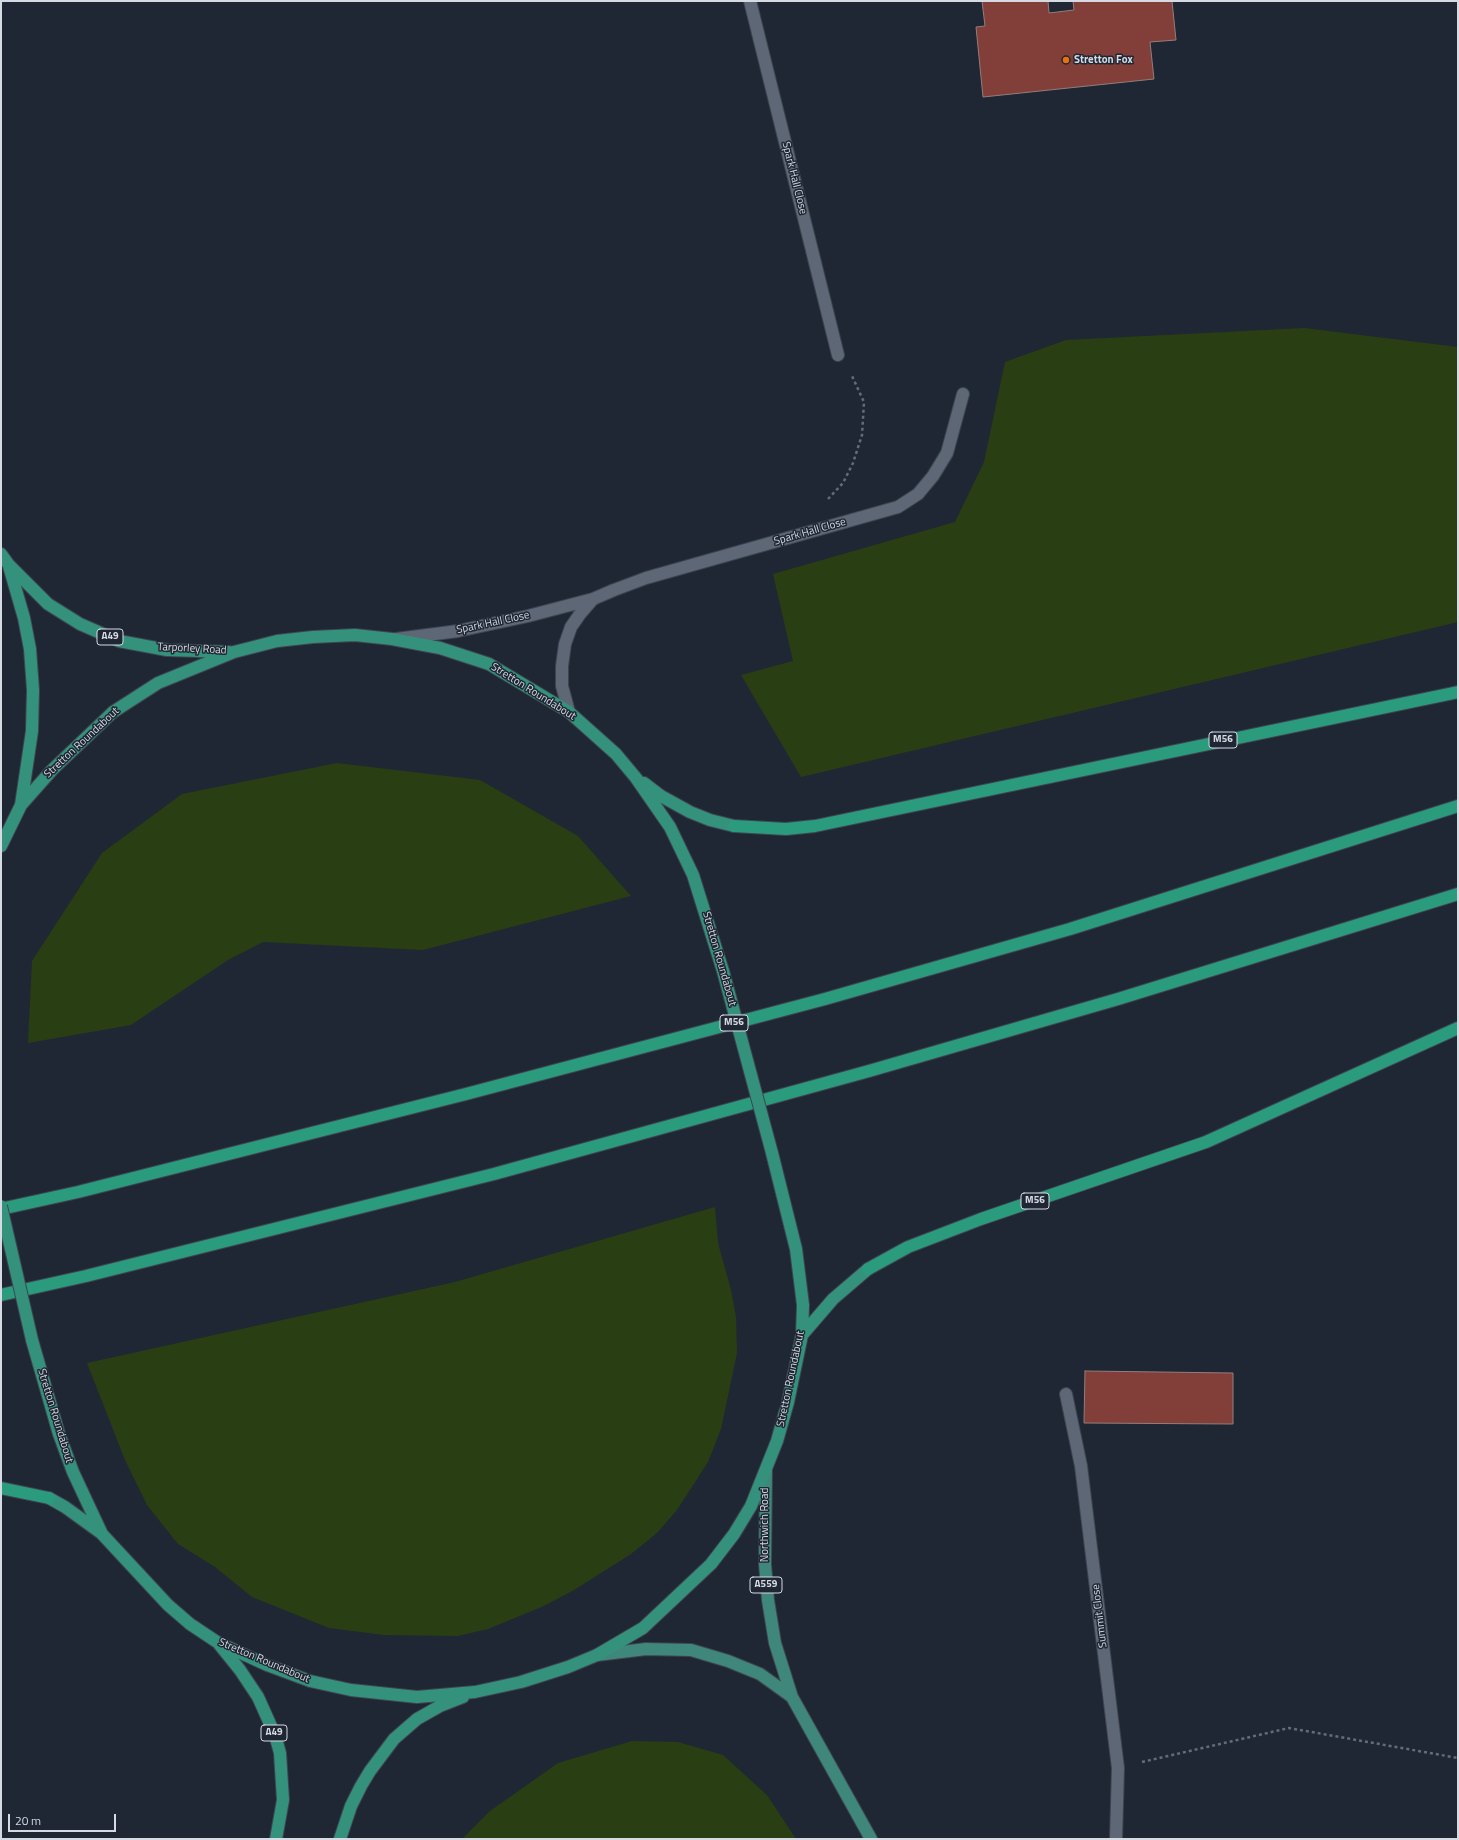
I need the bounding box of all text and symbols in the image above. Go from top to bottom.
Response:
place label: Stretton Fox [1074,53,1133,67]
marker: Stretton Fox [1061,55,1071,65]
street label: Spark Hall Close [779,140,809,216]
street label: Spark Hall Close [773,515,847,549]
street label: Spark Hall Close [455,609,531,637]
road number: A49 [97,629,123,645]
street label: Tarporley Road [157,641,227,657]
street label: Stretton Roundabout [488,661,578,723]
street label: Stretton Roundabout [42,705,122,781]
road number: M56 [1209,732,1237,748]
street label: Stretton Roundabout [699,910,739,1008]
road number: M56 [720,1015,748,1031]
road number: M56 [1021,1193,1049,1209]
street label: Stretton Roundabout [774,1330,808,1428]
street label: Stretton Roundabout [34,1367,76,1465]
street label: Northwich Road [758,1488,772,1562]
road number: A559 [750,1577,782,1593]
street label: Summit Close [1090,1583,1110,1649]
street label: Stretton Roundabout [216,1636,312,1686]
road number: A49 [261,1725,287,1741]
scale bar [10,1806,118,1832]
text: 20 m [15,1811,41,1830]

